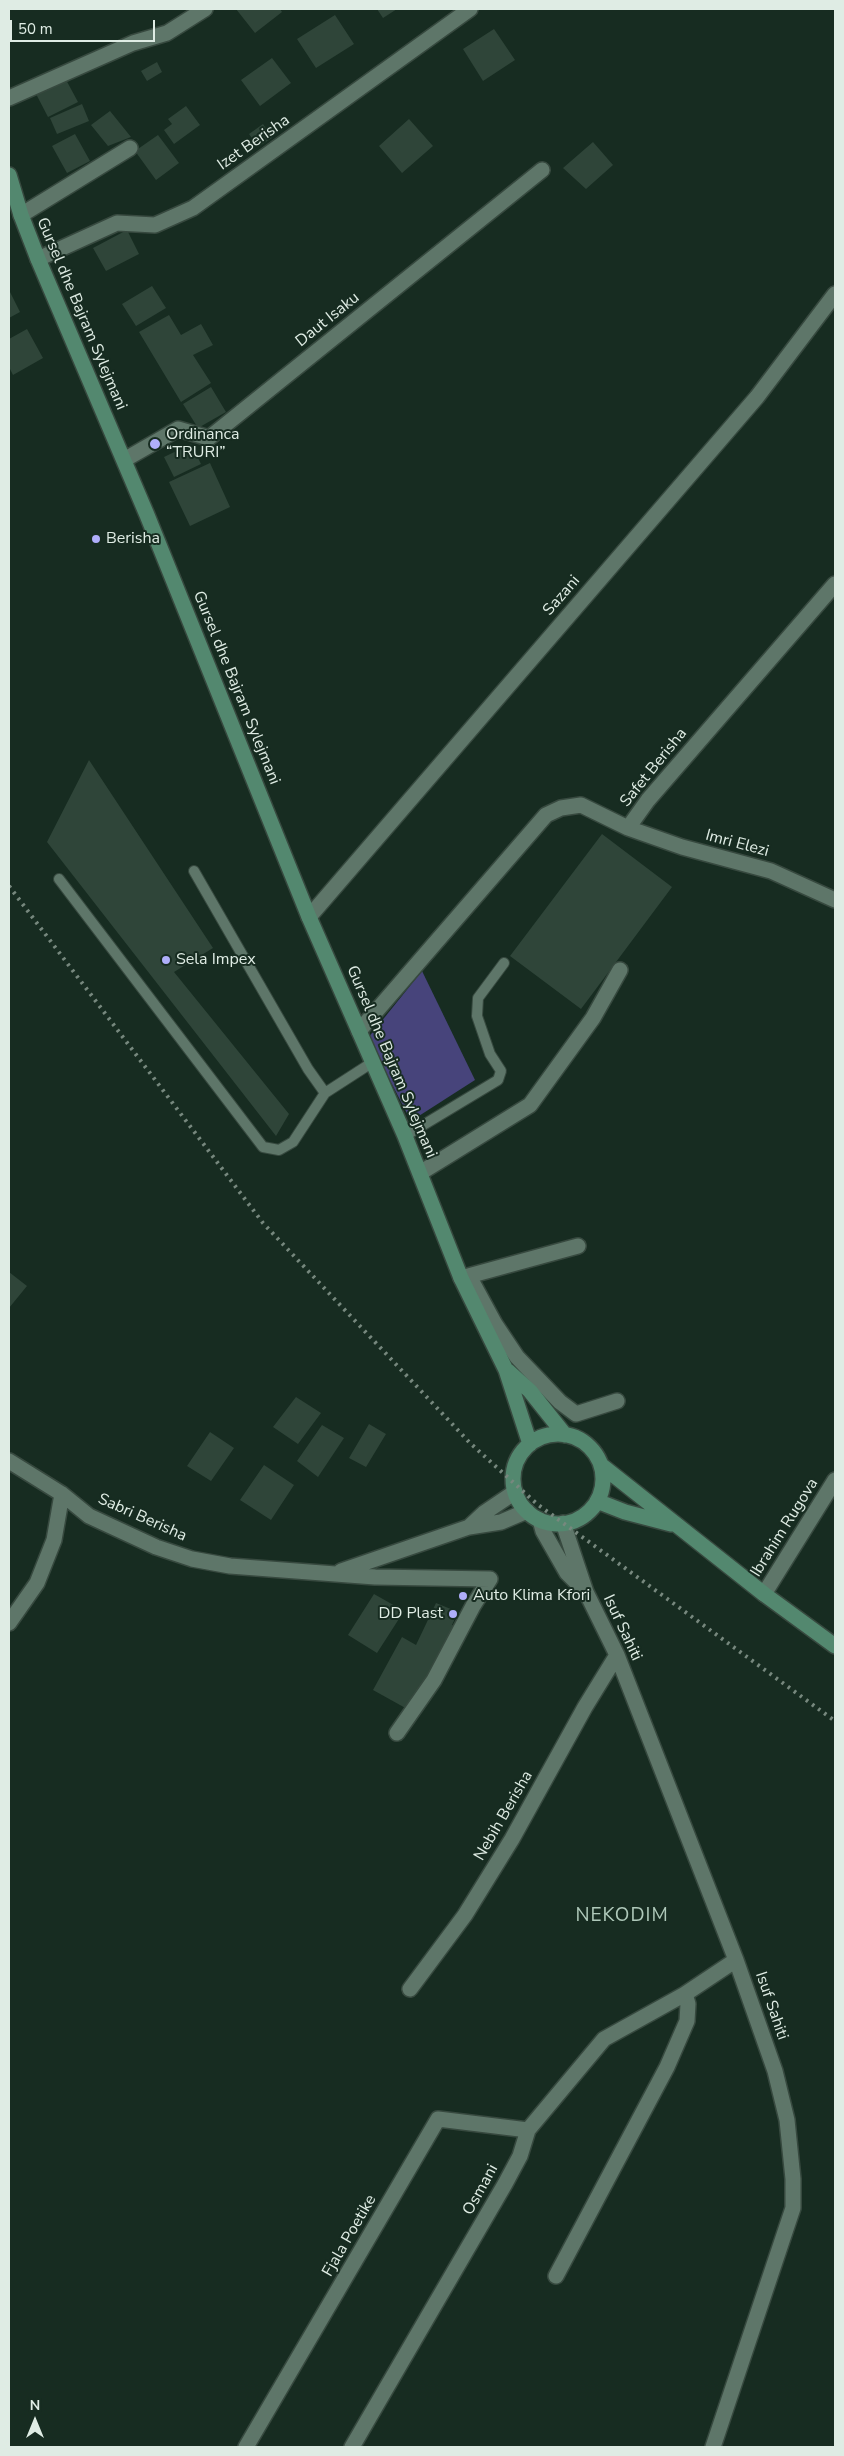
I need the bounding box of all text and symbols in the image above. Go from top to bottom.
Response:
scale bar [12,10,158,42]
text: 50 m [18,19,53,39]
street label: Izet Berisha [214,111,294,175]
street label: Gursel dhe Bajram Sylejmani [32,215,130,413]
street label: Daut Isaku [292,289,364,351]
place label: Ordinanca “TRURI” [166,425,239,463]
marker: Ordinanca “TRURI” [148,437,162,451]
place label: Berisha [106,529,160,549]
marker: Berisha [90,533,102,545]
street label: Sazani [539,572,585,620]
street label: Gursel dhe Bajram Sylejmani [188,588,284,788]
street label: Safet Berisha [616,725,692,811]
street label: Imri Elezi [703,826,771,862]
place label: Sela Impex [176,950,256,970]
marker: Sela Impex [160,954,172,966]
street label: Gursel dhe Bajram Sylejmani [342,963,440,1161]
street label: Ibrahim Rugova [747,1475,823,1581]
street label: Sabri Berisha [95,1490,189,1546]
place label: Auto Klima Kfori [473,1586,590,1606]
marker: Auto Klima Kfori [457,1590,469,1602]
street label: Isuf Sahiti [598,1592,646,1664]
place label: DD Plast [379,1604,443,1624]
marker: DD Plast [447,1608,459,1620]
street label: Nebih Berisha [471,1768,537,1864]
district label: NEKODIM [575,1905,669,1927]
street label: Isuf Sahiti [750,1969,792,2043]
street label: Osmani [459,2161,503,2219]
street label: Fjala Poetike [319,2192,381,2280]
north arrow [10,2396,60,2446]
text: N [30,2396,40,2415]

